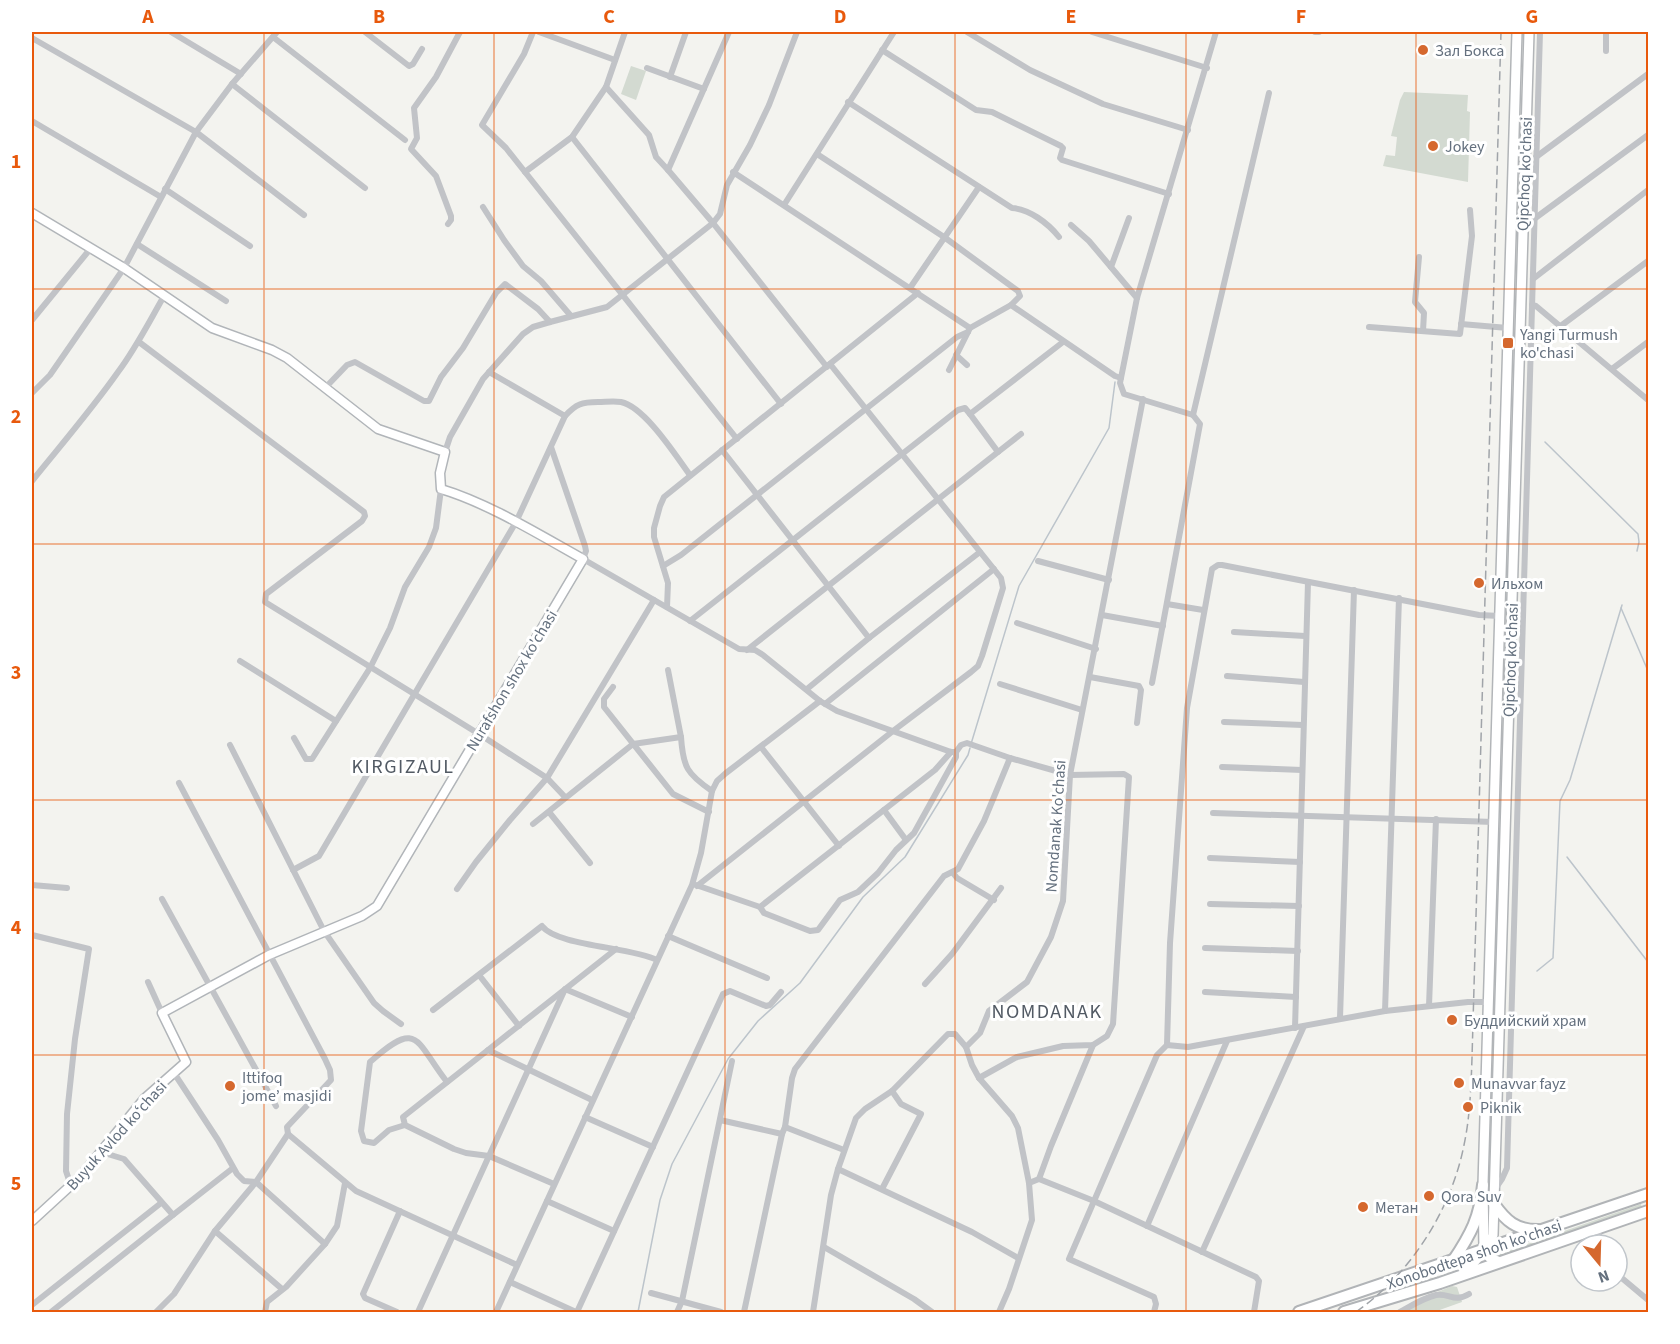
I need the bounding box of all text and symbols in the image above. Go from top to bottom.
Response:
text: A [141,3,154,31]
text: B [373,3,385,31]
text: C [603,3,615,31]
text: D [834,3,846,31]
text: E [1066,3,1076,31]
text: F [1296,3,1306,31]
text: G [1526,3,1538,31]
place label: Зал Бокса [1435,40,1504,62]
marker: Зал Бокса [1416,43,1430,57]
street label: Qipchoq ko'chasi [1512,117,1538,232]
place label: Jokey [1445,136,1485,158]
marker: Jokey [1426,139,1440,153]
text: 1 [11,148,21,176]
place label: Yangi Turmush ko'chasi [1519,324,1618,364]
marker: Yangi Turmush ko'chasi [1501,336,1515,350]
text: 2 [11,403,21,431]
place label: Ильхом [1491,573,1543,595]
marker: Ильхом [1472,576,1486,590]
street label: Qipchoq ko'chasi [1498,603,1524,718]
street label: Nurafshon shox ko'chasi [461,606,563,755]
text: 3 [11,659,21,687]
district label: KIRGIZAUL [351,753,455,781]
street label: Nomdanak Ko'chasi [1040,759,1072,893]
text: 4 [11,914,22,942]
district label: NOMDANAK [991,998,1103,1026]
place label: Буддийский храм [1464,1010,1587,1032]
marker: Буддийский храм [1445,1013,1459,1027]
place label: Ittifoq jome’ masjidi [241,1067,332,1107]
place label: Munavvar fayz [1471,1073,1566,1095]
street label: Buyuk Avlod koʻchasi [62,1076,172,1195]
marker: Munavvar fayz [1452,1076,1466,1090]
marker: Ittifoq jome’ masjidi [223,1079,237,1093]
place label: Piknik [1480,1097,1522,1119]
marker: Piknik [1461,1100,1475,1114]
text: 5 [11,1170,21,1198]
place label: Qora Suv [1441,1186,1502,1208]
marker: Qora Suv [1422,1189,1436,1203]
place label: Метан [1375,1197,1418,1219]
marker: Метан [1356,1200,1370,1214]
street label: Xonobodtepa shoh ko'chasi [1384,1215,1565,1295]
north arrow [1569,1233,1629,1293]
text: N [1595,1264,1612,1288]

